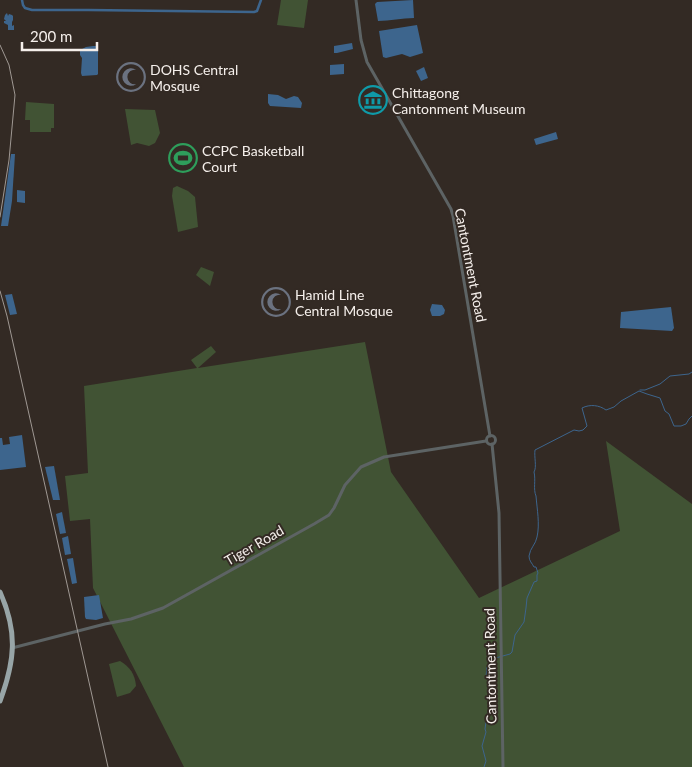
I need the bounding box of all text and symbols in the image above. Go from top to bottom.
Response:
scale bar [22,20,98,52]
text: 200 m [30,27,72,45]
place label: DOHS Central Mosque [150,61,238,94]
mosque icon: DOHS Central Mosque [116,62,146,92]
place label: Chittagong Cantonment Museum [392,84,525,117]
museum icon: Chittagong Cantonment Museum [358,85,388,115]
place label: CCPC Basketball Court [202,142,304,175]
sports icon: CCPC Basketball Court [168,143,198,173]
street label: Cantontment Road [452,206,490,324]
place label: Hamid Line Central Mosque [295,286,393,319]
mosque icon: Hamid Line Central Mosque [261,287,291,317]
street label: Tiger Road [221,521,287,569]
street label: Cantontment Road [480,608,500,724]

